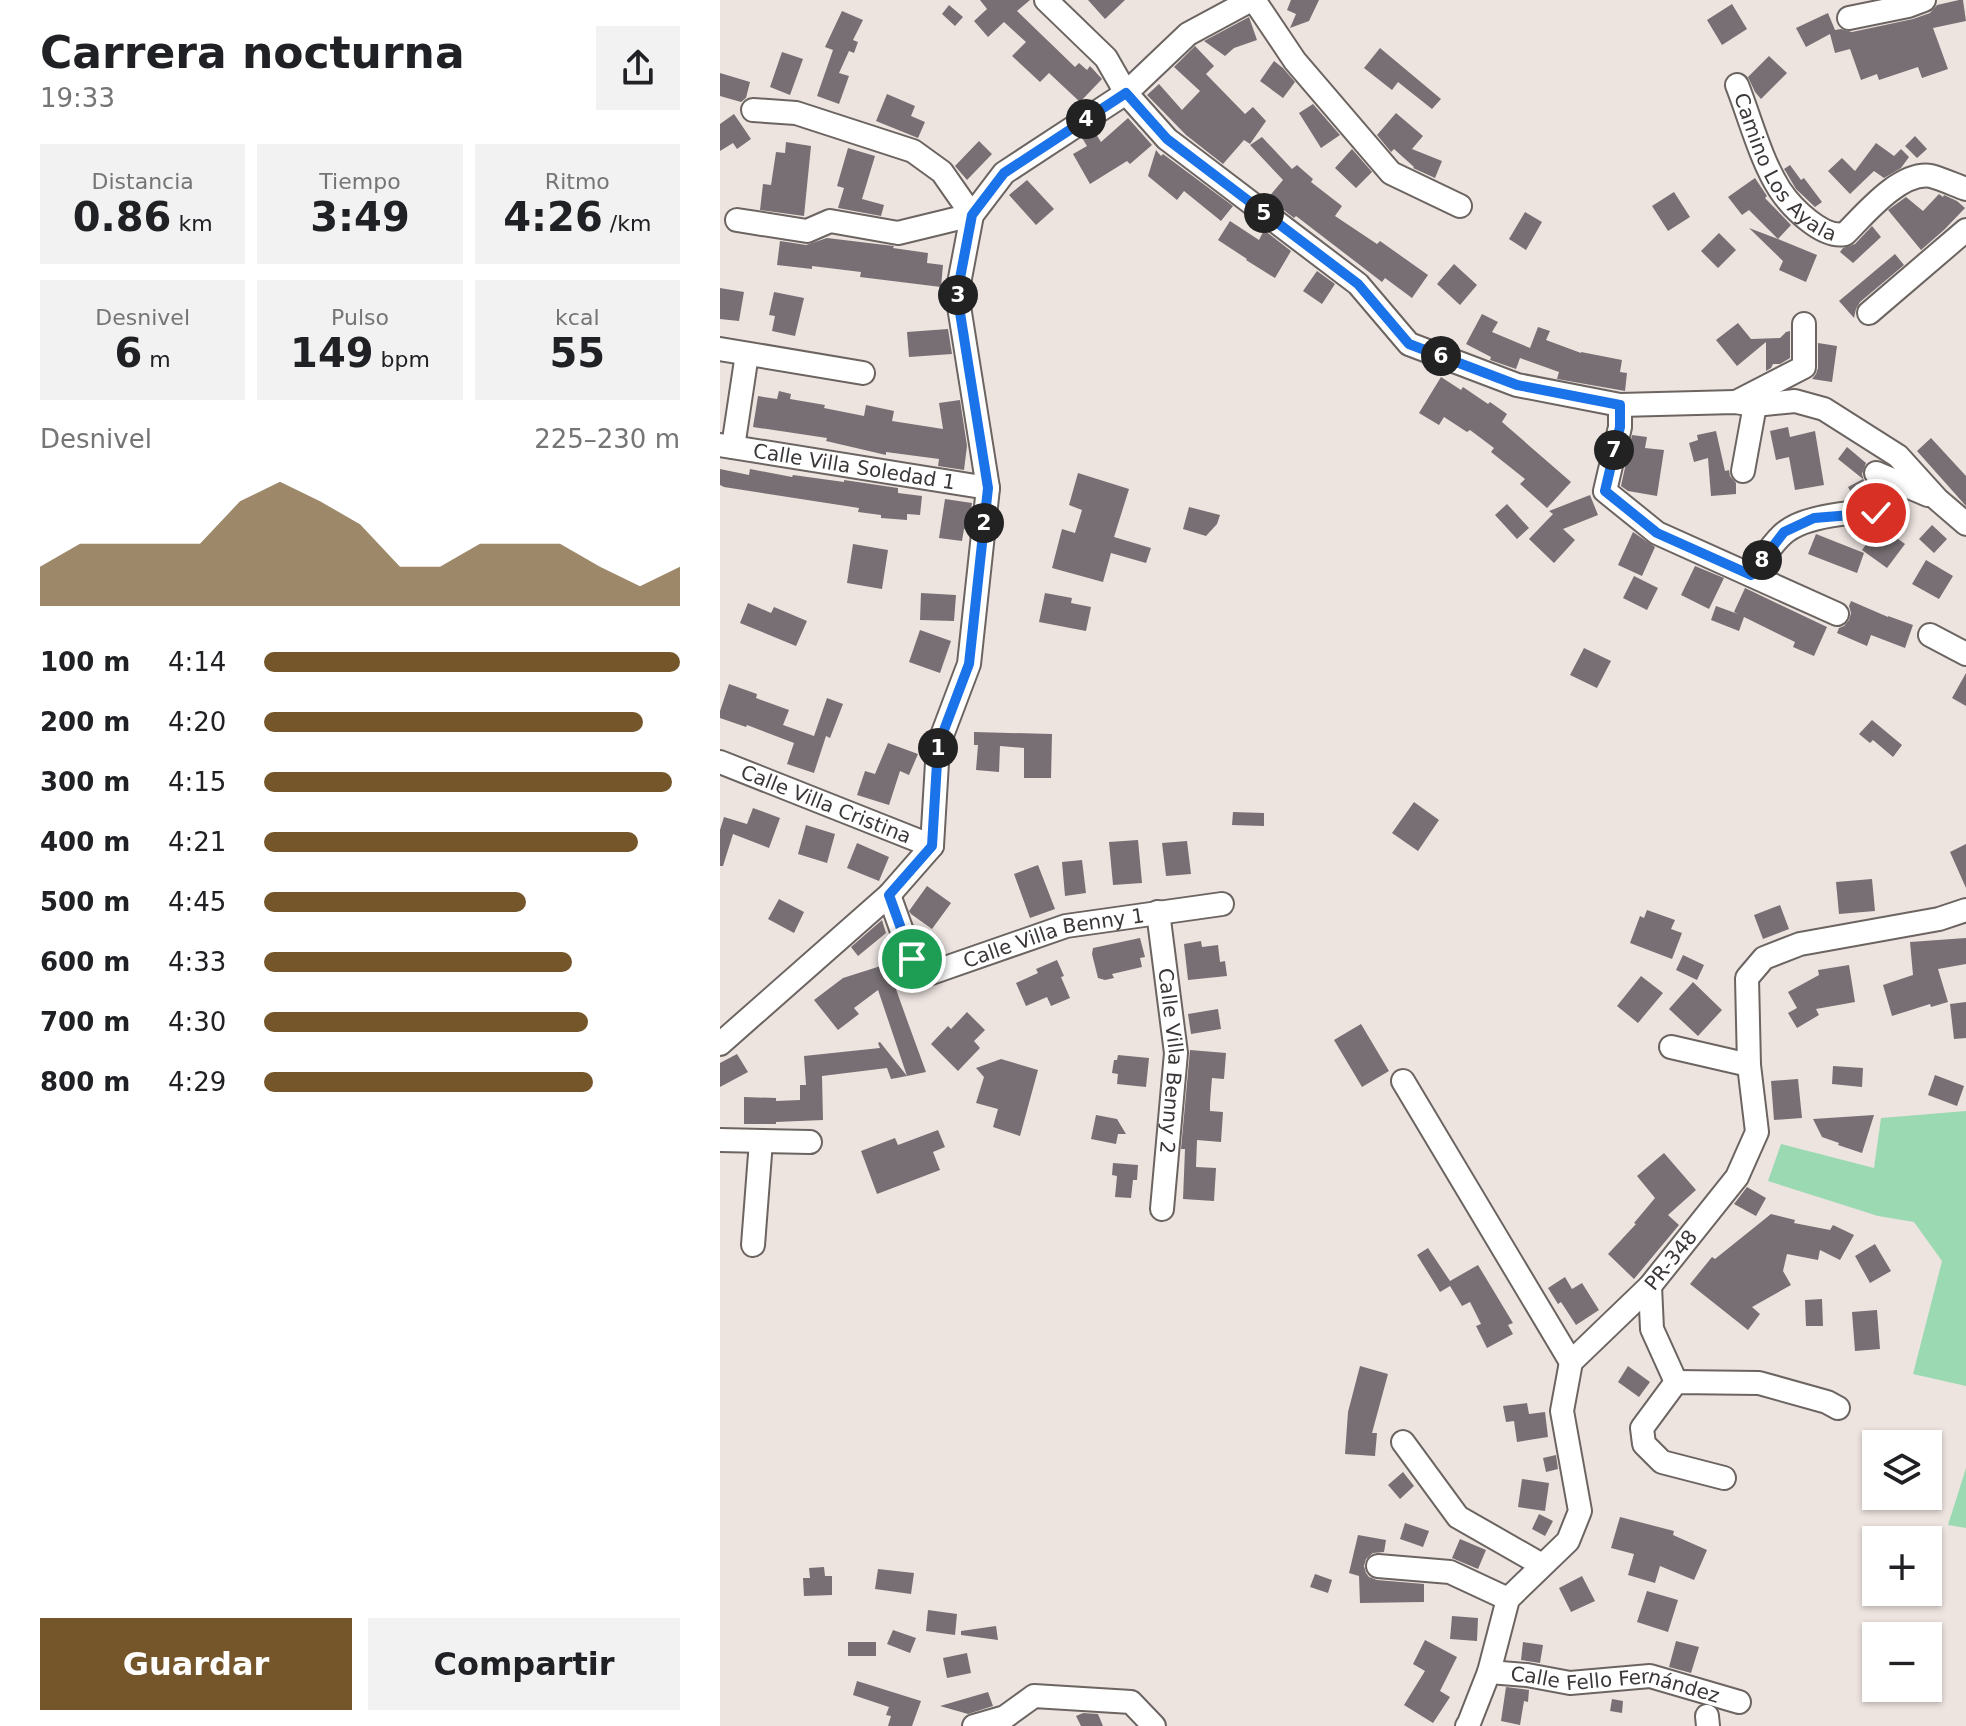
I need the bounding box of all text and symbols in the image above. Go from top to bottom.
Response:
button: share [596,26,680,110]
text: Carrera nocturna [40,27,465,78]
text: 19:33 [40,83,115,113]
street label: Camino Los Ayala [1729,90,1840,246]
pin: 4 [1066,99,1106,139]
text: 4 [1078,106,1094,131]
text: Distancia [92,169,194,194]
text: Tiempo [319,169,401,194]
text: Ritmo [545,169,610,194]
pin: 5 [1244,193,1284,233]
text: 0.86 [73,194,171,240]
text: 3:49 [310,194,410,240]
text: 4:26 [503,194,603,240]
text: 5 [1256,200,1272,225]
text: km [171,211,213,236]
text: /km [603,211,651,236]
pin: 3 [938,275,978,315]
text: 3 [950,282,966,307]
text: Desnivel [95,305,190,330]
text: Pulso [331,305,389,330]
text: kcal [555,305,600,330]
text: 6 [115,330,142,376]
text: 149 [290,330,374,376]
text: 55 [549,330,605,376]
pin: 6 [1421,336,1461,376]
text: 6 [1433,343,1449,368]
text: m [142,347,171,372]
text: bpm [374,347,430,372]
text: Desnivel [40,424,152,454]
text: 225–230 m [534,424,680,454]
pin: 7 [1594,430,1634,470]
text: 7 [1606,437,1622,462]
street label: Calle Villa Soledad 1 [752,439,957,495]
pin [1842,479,1910,547]
icon: check [1854,491,1898,535]
pin: 2 [964,503,1004,543]
text: 2 [976,510,992,535]
pin: 8 [1742,540,1782,580]
text: 8 [1754,547,1770,572]
text: 100 m [40,647,130,677]
text: 4:14 [168,647,226,677]
text: 200 m [40,707,130,737]
text: 4:20 [168,707,226,737]
pin: 1 [918,728,958,768]
text: 1 [930,735,946,760]
street label: Calle Villa Cristina [737,759,915,849]
text: 300 m [40,767,130,797]
text: 4:15 [168,767,226,797]
text: 400 m [40,827,130,857]
text: 4:21 [168,827,226,857]
text: 500 m [40,887,130,917]
text: 4:45 [168,887,226,917]
street label: Calle Villa Benny 1 [960,903,1146,973]
pin [878,925,946,993]
icon: arrive [890,937,934,981]
text: 600 m [40,947,130,977]
text: 4:33 [168,947,226,977]
street label: Calle Villa Benny 2 [1153,967,1188,1155]
text: 700 m [40,1007,130,1037]
text: 4:30 [168,1007,226,1037]
text: 800 m [40,1067,130,1097]
text: 4:29 [168,1067,226,1097]
street label: PR-348 [1639,1225,1702,1295]
map controls [1862,1430,1942,1702]
button: layers [1862,1430,1942,1510]
button: + [1862,1526,1942,1606]
button: Guardar [40,1618,352,1710]
button: Compartir [368,1618,680,1710]
button: − [1862,1622,1942,1702]
street label: Calle Fello Fernández [1510,1662,1722,1708]

